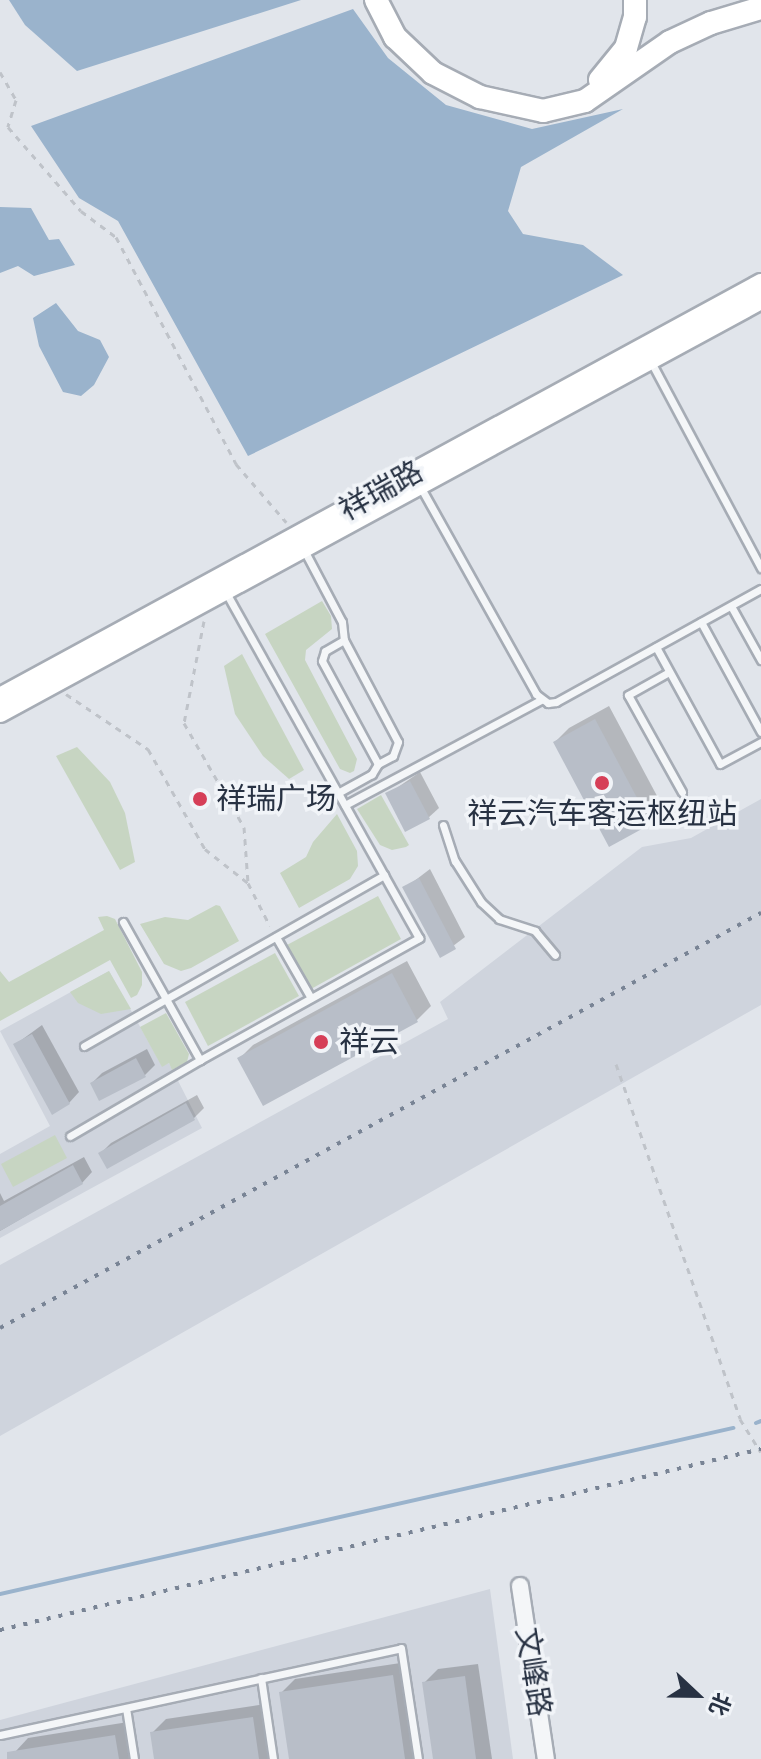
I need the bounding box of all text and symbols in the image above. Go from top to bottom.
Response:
street label: 祥瑞路 [333,453,429,529]
marker: 祥云汽车客运枢纽站 [593,774,611,792]
place label: 祥瑞广场 [216,781,336,817]
marker: 祥瑞广场 [191,790,209,808]
place label: 祥云汽车客运枢纽站 [467,796,737,832]
place label: 祥云 [339,1024,399,1060]
marker: 祥云 [310,1031,332,1053]
street label: 文峰路 [508,1625,558,1719]
north arrow [657,1655,737,1735]
text: 北 [703,1689,736,1719]

